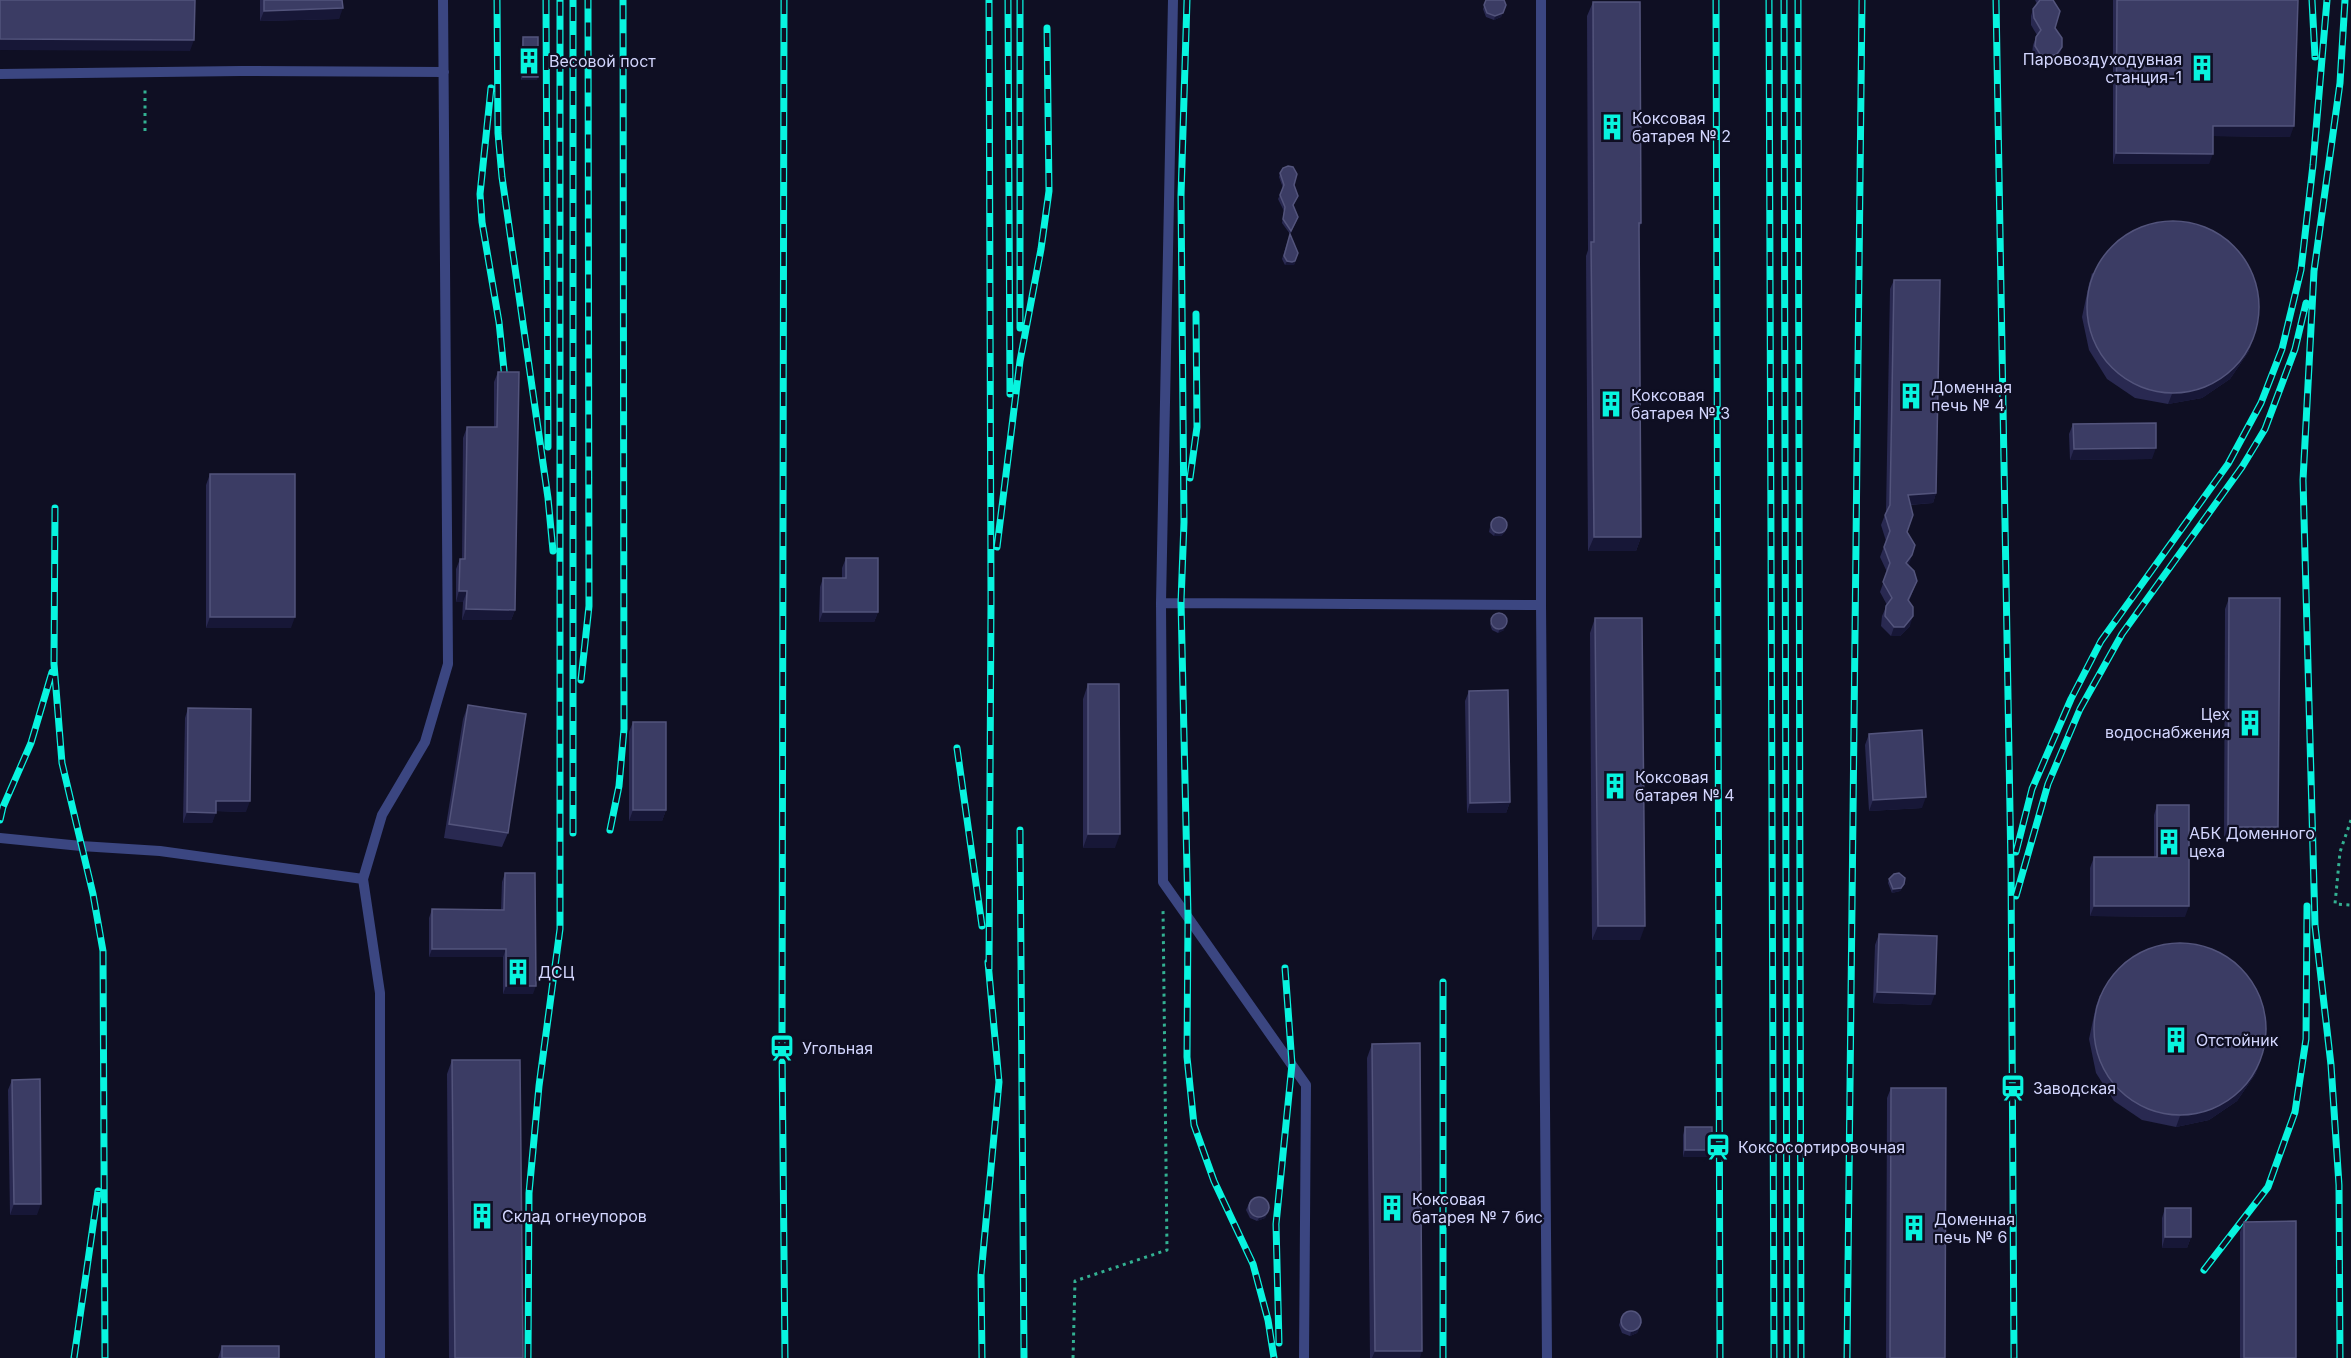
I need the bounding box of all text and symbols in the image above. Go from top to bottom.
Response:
building icon: Весовой пост [514,46,544,76]
place label: Паровоздуходувная станция-1 [2023,49,2182,87]
place label: Весовой пост [549,51,656,71]
building icon: Паровоздуходувная станция-1 [2187,53,2217,83]
place label: Коксовая батарея № 2 [1632,108,1731,146]
building icon: Коксовая батарея № 2 [1597,112,1627,142]
place label: Доменная печь № 4 [1931,377,2012,415]
building icon: Доменная печь № 4 [1896,381,1926,411]
place label: Коксовая батарея № 3 [1631,385,1730,423]
building icon: Коксовая батарея № 3 [1596,389,1626,419]
place label: Цех водоснабжения [2105,704,2230,742]
building icon: Цех водоснабжения [2235,708,2265,738]
place label: Коксовая батарея № 4 [1635,767,1735,805]
building icon: Коксовая батарея № 4 [1600,771,1630,801]
place label: АБК Доменного цеха [2189,823,2315,861]
building icon: АБК Доменного цеха [2154,827,2184,857]
building icon: ДСЦ [503,957,533,987]
place label: ДСЦ [538,962,575,982]
building icon: Отстойник [2161,1025,2191,1055]
place label: Отстойник [2196,1030,2279,1050]
station icon: Угольная [767,1033,797,1063]
place label: Угольная [802,1038,873,1058]
station icon: Заводская [1998,1073,2028,1103]
place label: Заводская [2033,1078,2116,1098]
station icon: Коксосортировочная [1703,1132,1733,1162]
place label: Коксосортировочная [1738,1137,1905,1157]
place label: Коксовая батарея № 7 бис [1412,1189,1543,1227]
building icon: Коксовая батарея № 7 бис [1377,1193,1407,1223]
building icon: Склад огнеупоров [467,1201,497,1231]
place label: Склад огнеупоров [502,1206,647,1226]
place label: Доменная печь № 6 [1934,1209,2015,1247]
building icon: Доменная печь № 6 [1899,1213,1929,1243]

